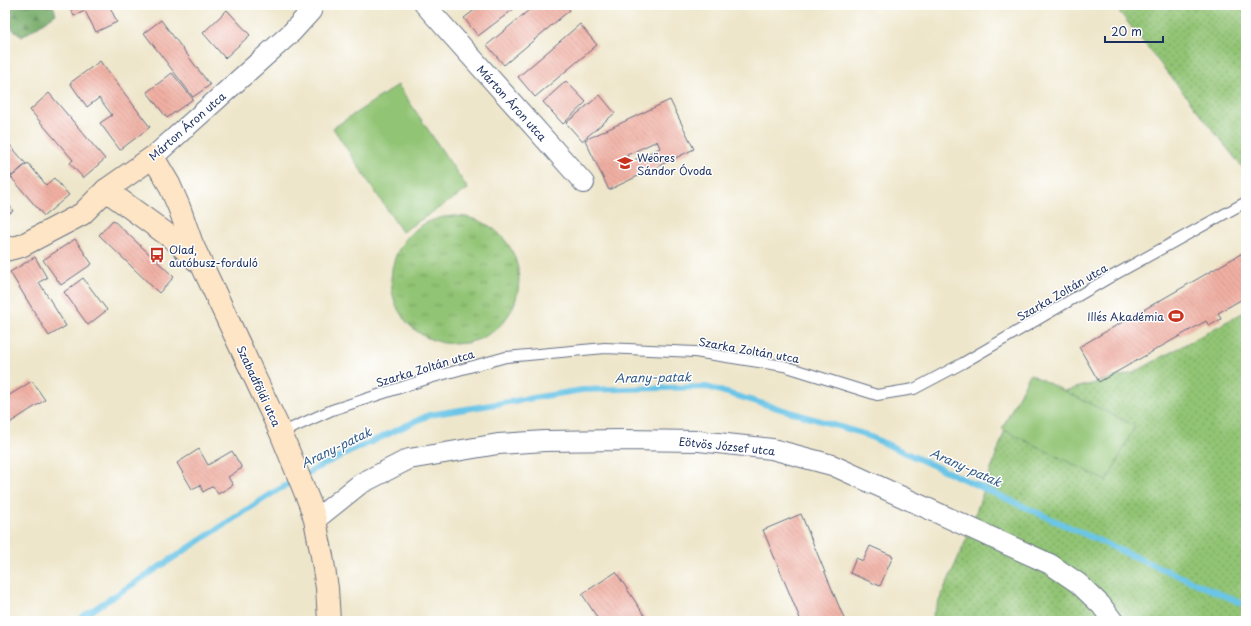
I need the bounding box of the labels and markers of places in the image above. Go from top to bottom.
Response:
place label: Weöres Sándor Óvoda [637,149,712,179]
school or university icon: Weöres Sándor Óvoda [616,154,634,172]
place label: Olad, autóbusz-forduló [169,241,258,271]
bus stop icon: Olad, autóbusz-forduló [148,246,166,264]
sports icon: Illés Akadémia [1167,307,1185,325]
place label: Illés Akadémia [1087,308,1164,325]

